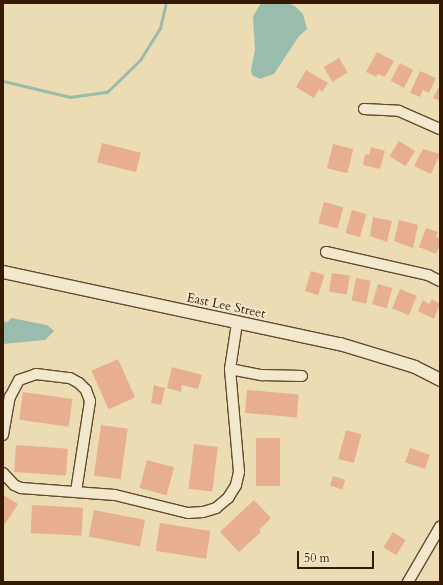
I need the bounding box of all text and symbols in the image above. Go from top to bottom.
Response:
street label: East Lee Street [185,290,267,322]
scale bar [299,543,376,569]
text: 50 m [304,550,330,566]

